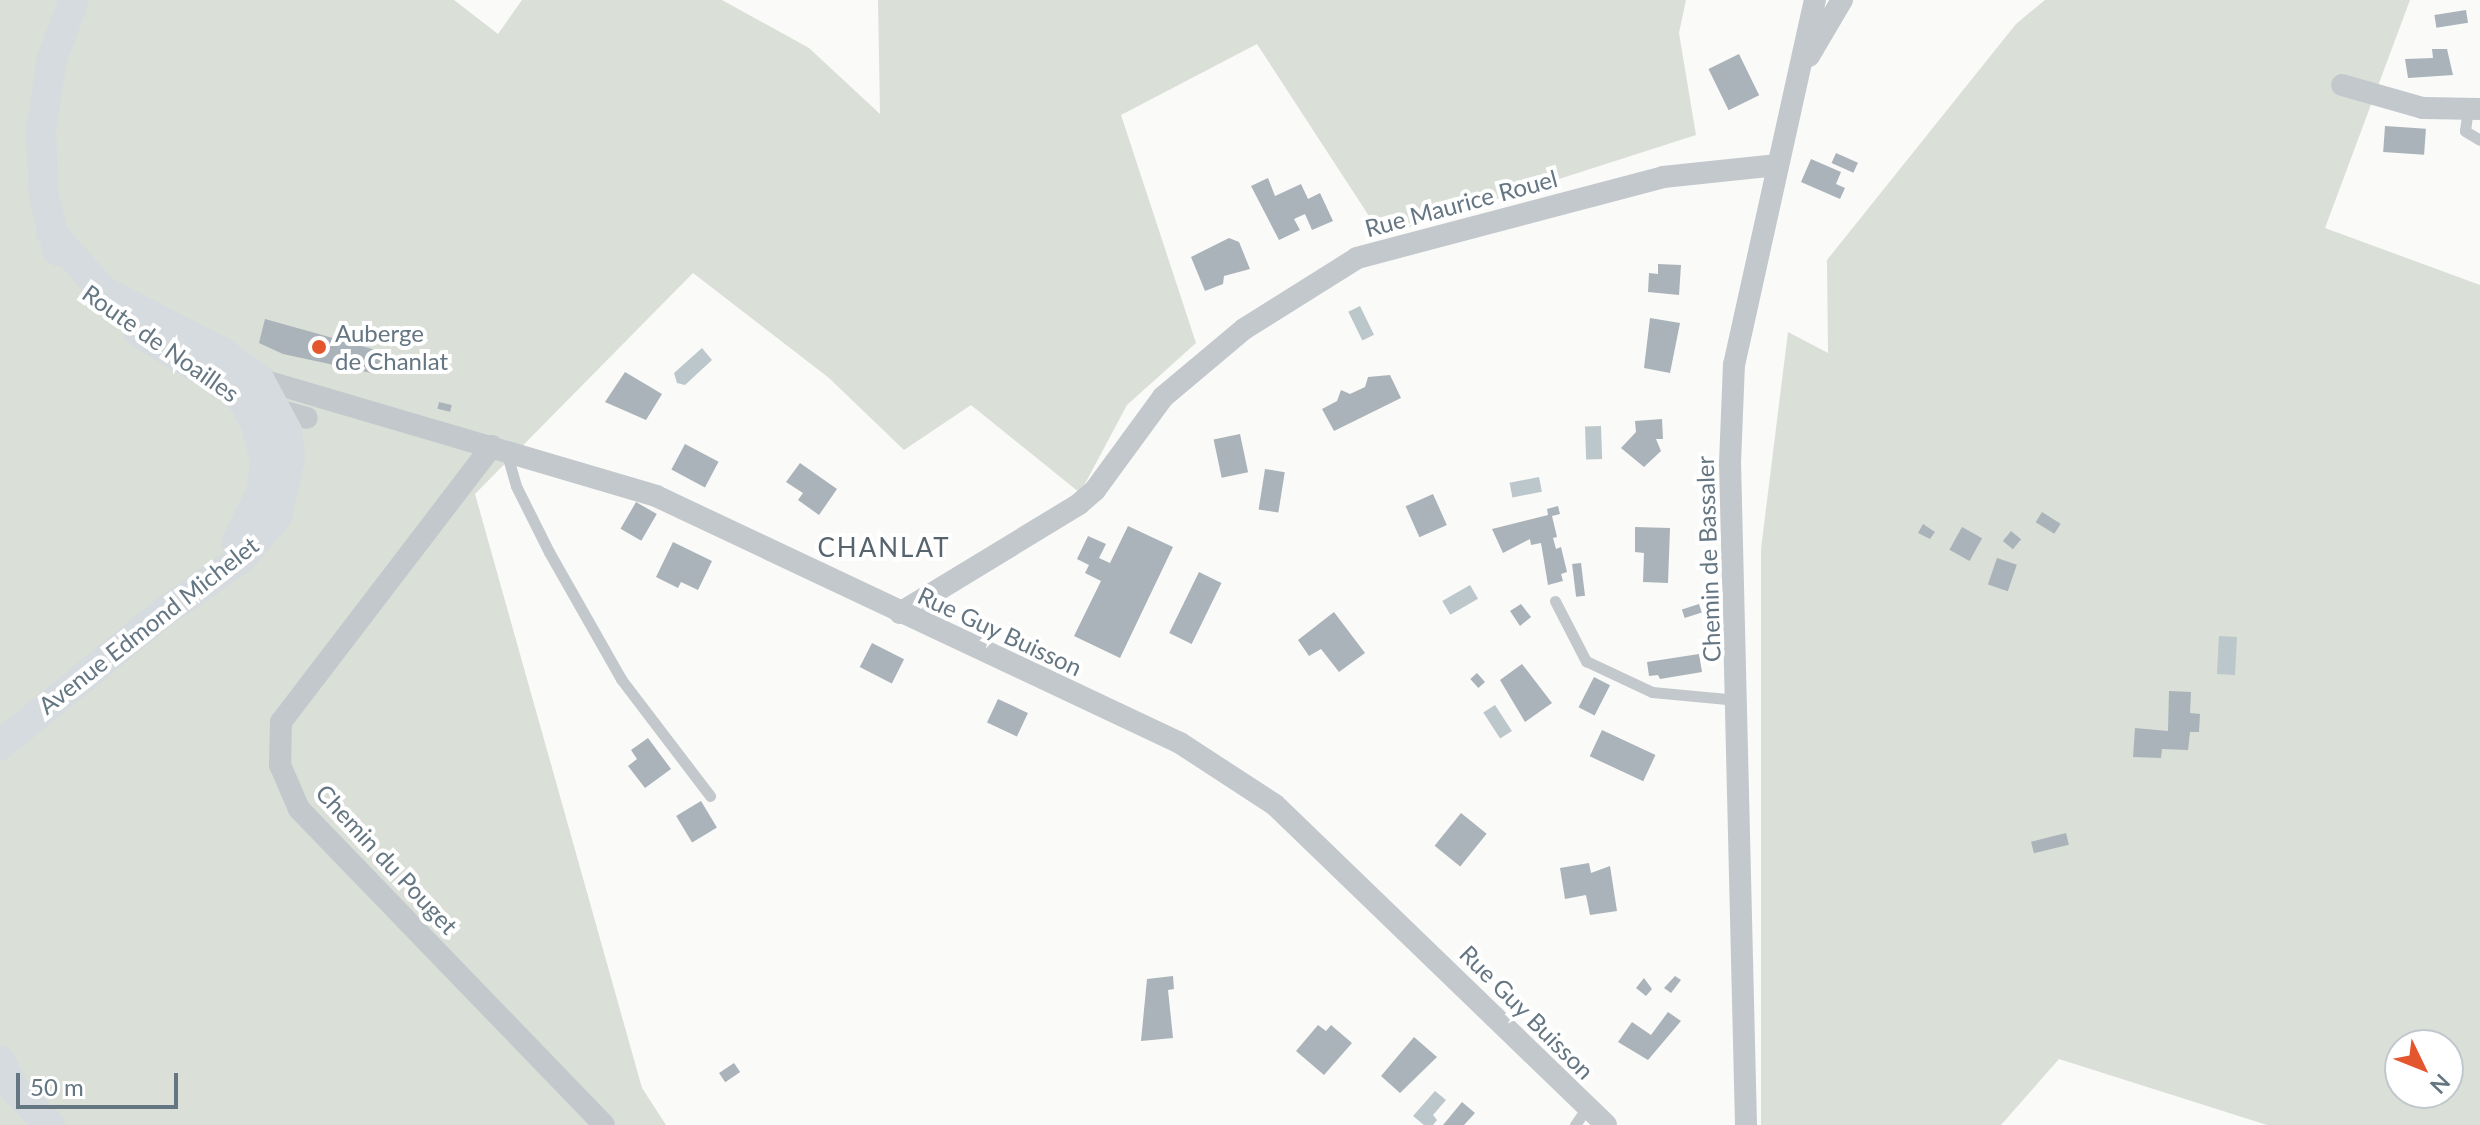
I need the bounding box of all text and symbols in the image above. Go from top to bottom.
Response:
street label: Rue Maurice Rouel [1362,163,1560,243]
street label: Route de Noailles [77,278,245,408]
place label: Auberge de Chanlat [335,319,448,375]
marker: Auberge de Chanlat [310,338,328,356]
street label: Chemin de Bassaler [1690,455,1726,663]
street label: Avenue Edmond Michelet [32,530,264,720]
district label: CHANLAT [817,532,951,564]
street label: Rue Guy Buisson [913,580,1087,682]
street label: Chemin du Pouget [310,778,464,940]
street label: Rue Guy Buisson [1454,939,1600,1085]
north arrow [2384,1029,2464,1109]
scale bar [20,1057,182,1107]
text: N [2425,1069,2456,1100]
text: 50 m [30,1072,84,1101]

